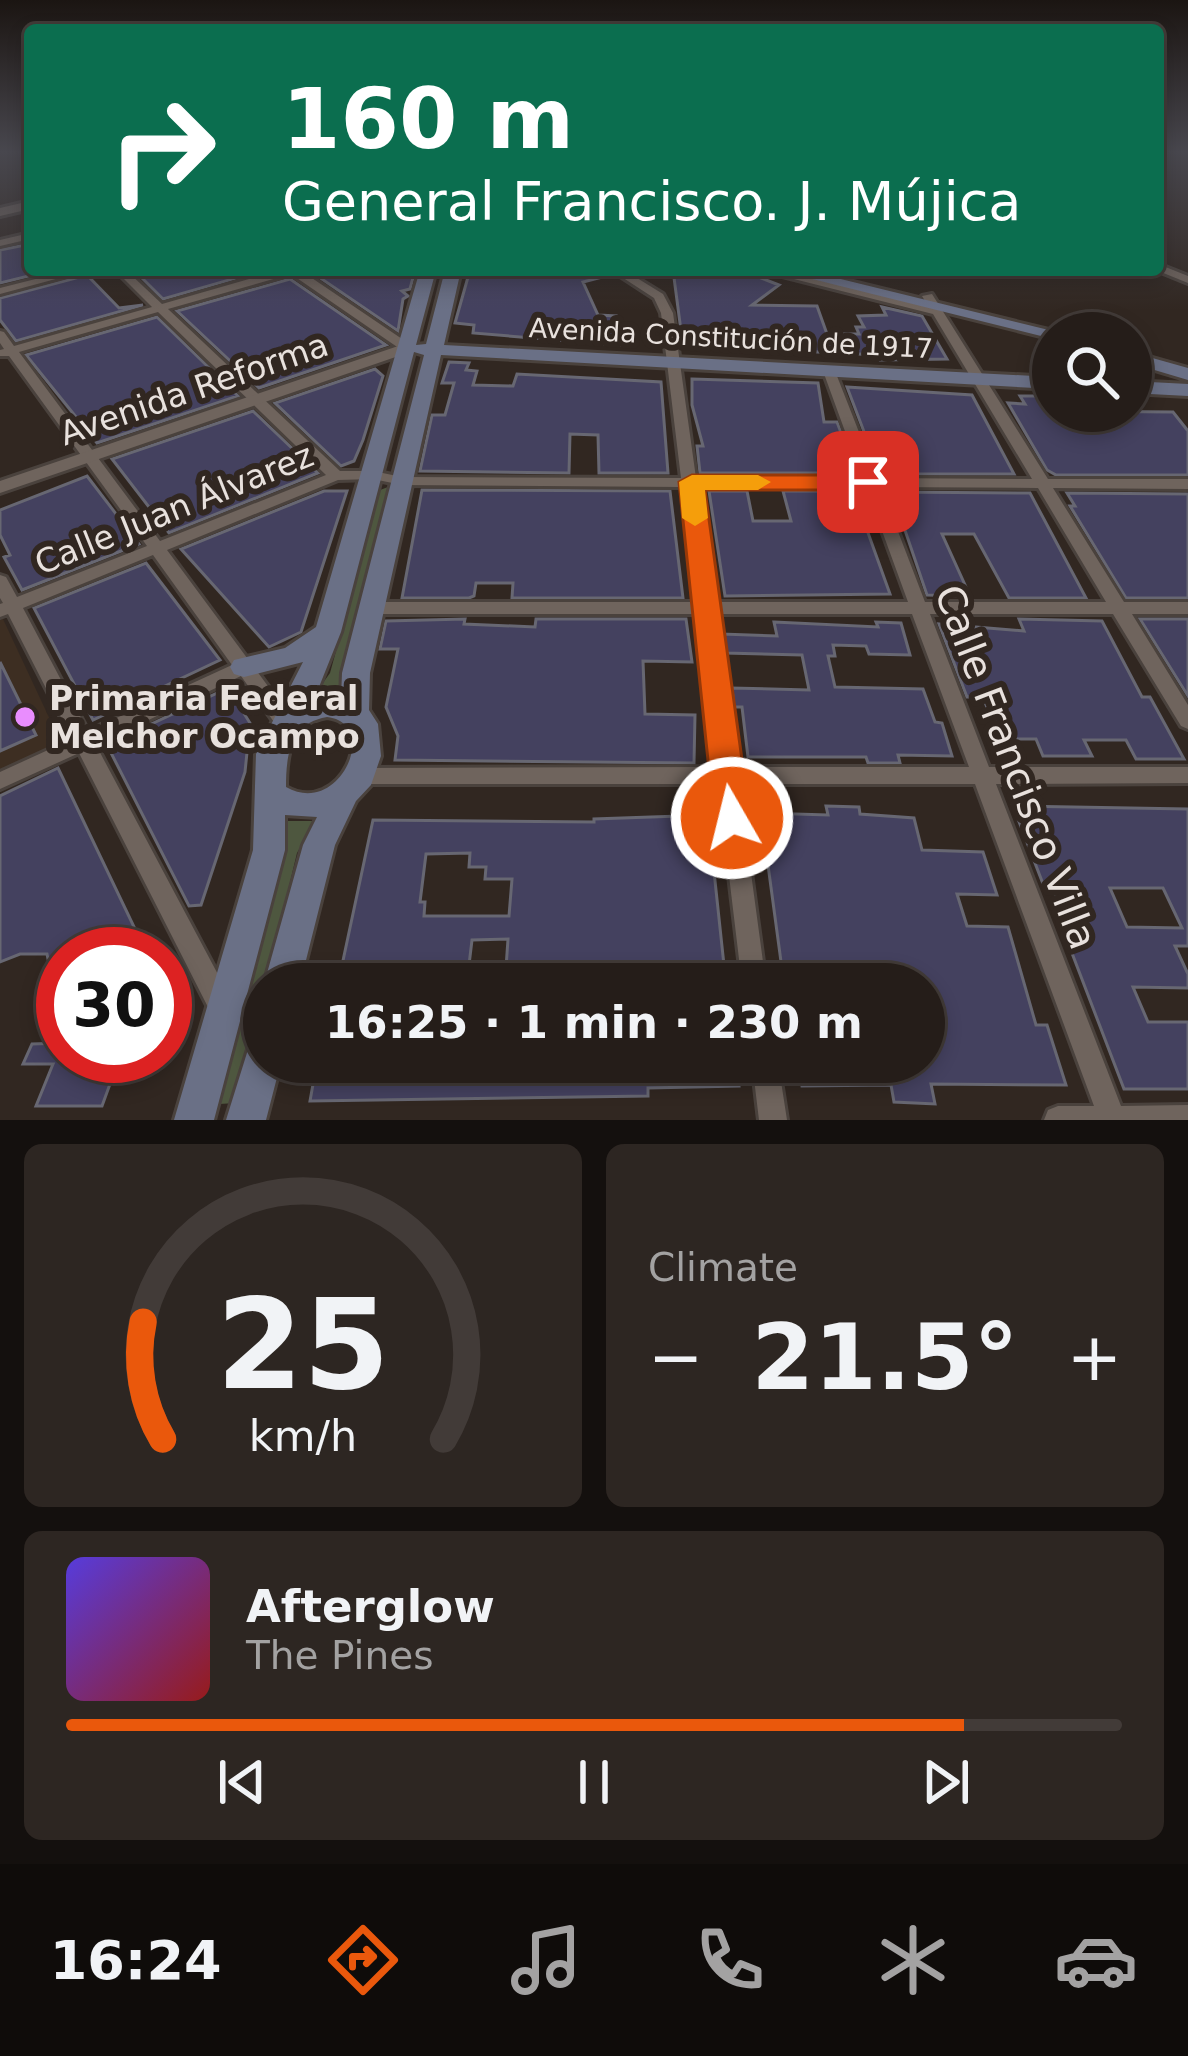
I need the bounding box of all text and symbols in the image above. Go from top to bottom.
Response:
text: 160 m [282,70,574,168]
icon: right [84,72,240,228]
text: General Francisco. J. Mújica [282,170,1021,233]
street label: Avenida Constitución de 1917 [528,312,934,364]
map controls [1032,312,1152,432]
button: search [1032,312,1152,432]
street label: Avenida Reforma [55,325,333,453]
pin [817,431,919,533]
street label: Calle Juan Álvarez [29,434,319,583]
icon: arrive [835,449,901,515]
street label: Calle Francisco Villa [926,579,1106,955]
place label: Primaria Federal Melchor Ocampo [49,679,360,756]
marker: Primaria Federal Melchor Ocampo [12,704,38,730]
position arrow [669,755,795,881]
speed limit sign: 30 [36,927,192,1083]
text: 16:25 · 1 min · 230 m [325,996,863,1049]
text: Climate [648,1245,798,1290]
text: 25 [216,1272,390,1417]
text: 21.5° [751,1305,1019,1410]
text: − [648,1319,703,1396]
text: + [1067,1319,1122,1396]
text: km/h [249,1410,357,1460]
text: Afterglow [246,1580,495,1633]
text: The Pines [246,1633,433,1678]
icon: previous [209,1749,275,1815]
icon: pause [561,1749,627,1815]
icon: next [913,1749,979,1815]
icon: directions [321,1918,405,2002]
icon: music [504,1918,588,2002]
icon: phone [688,1918,772,2002]
icon: climate [871,1918,955,2002]
icon: car [1054,1918,1138,2002]
text: 16:24 [50,1929,222,1992]

